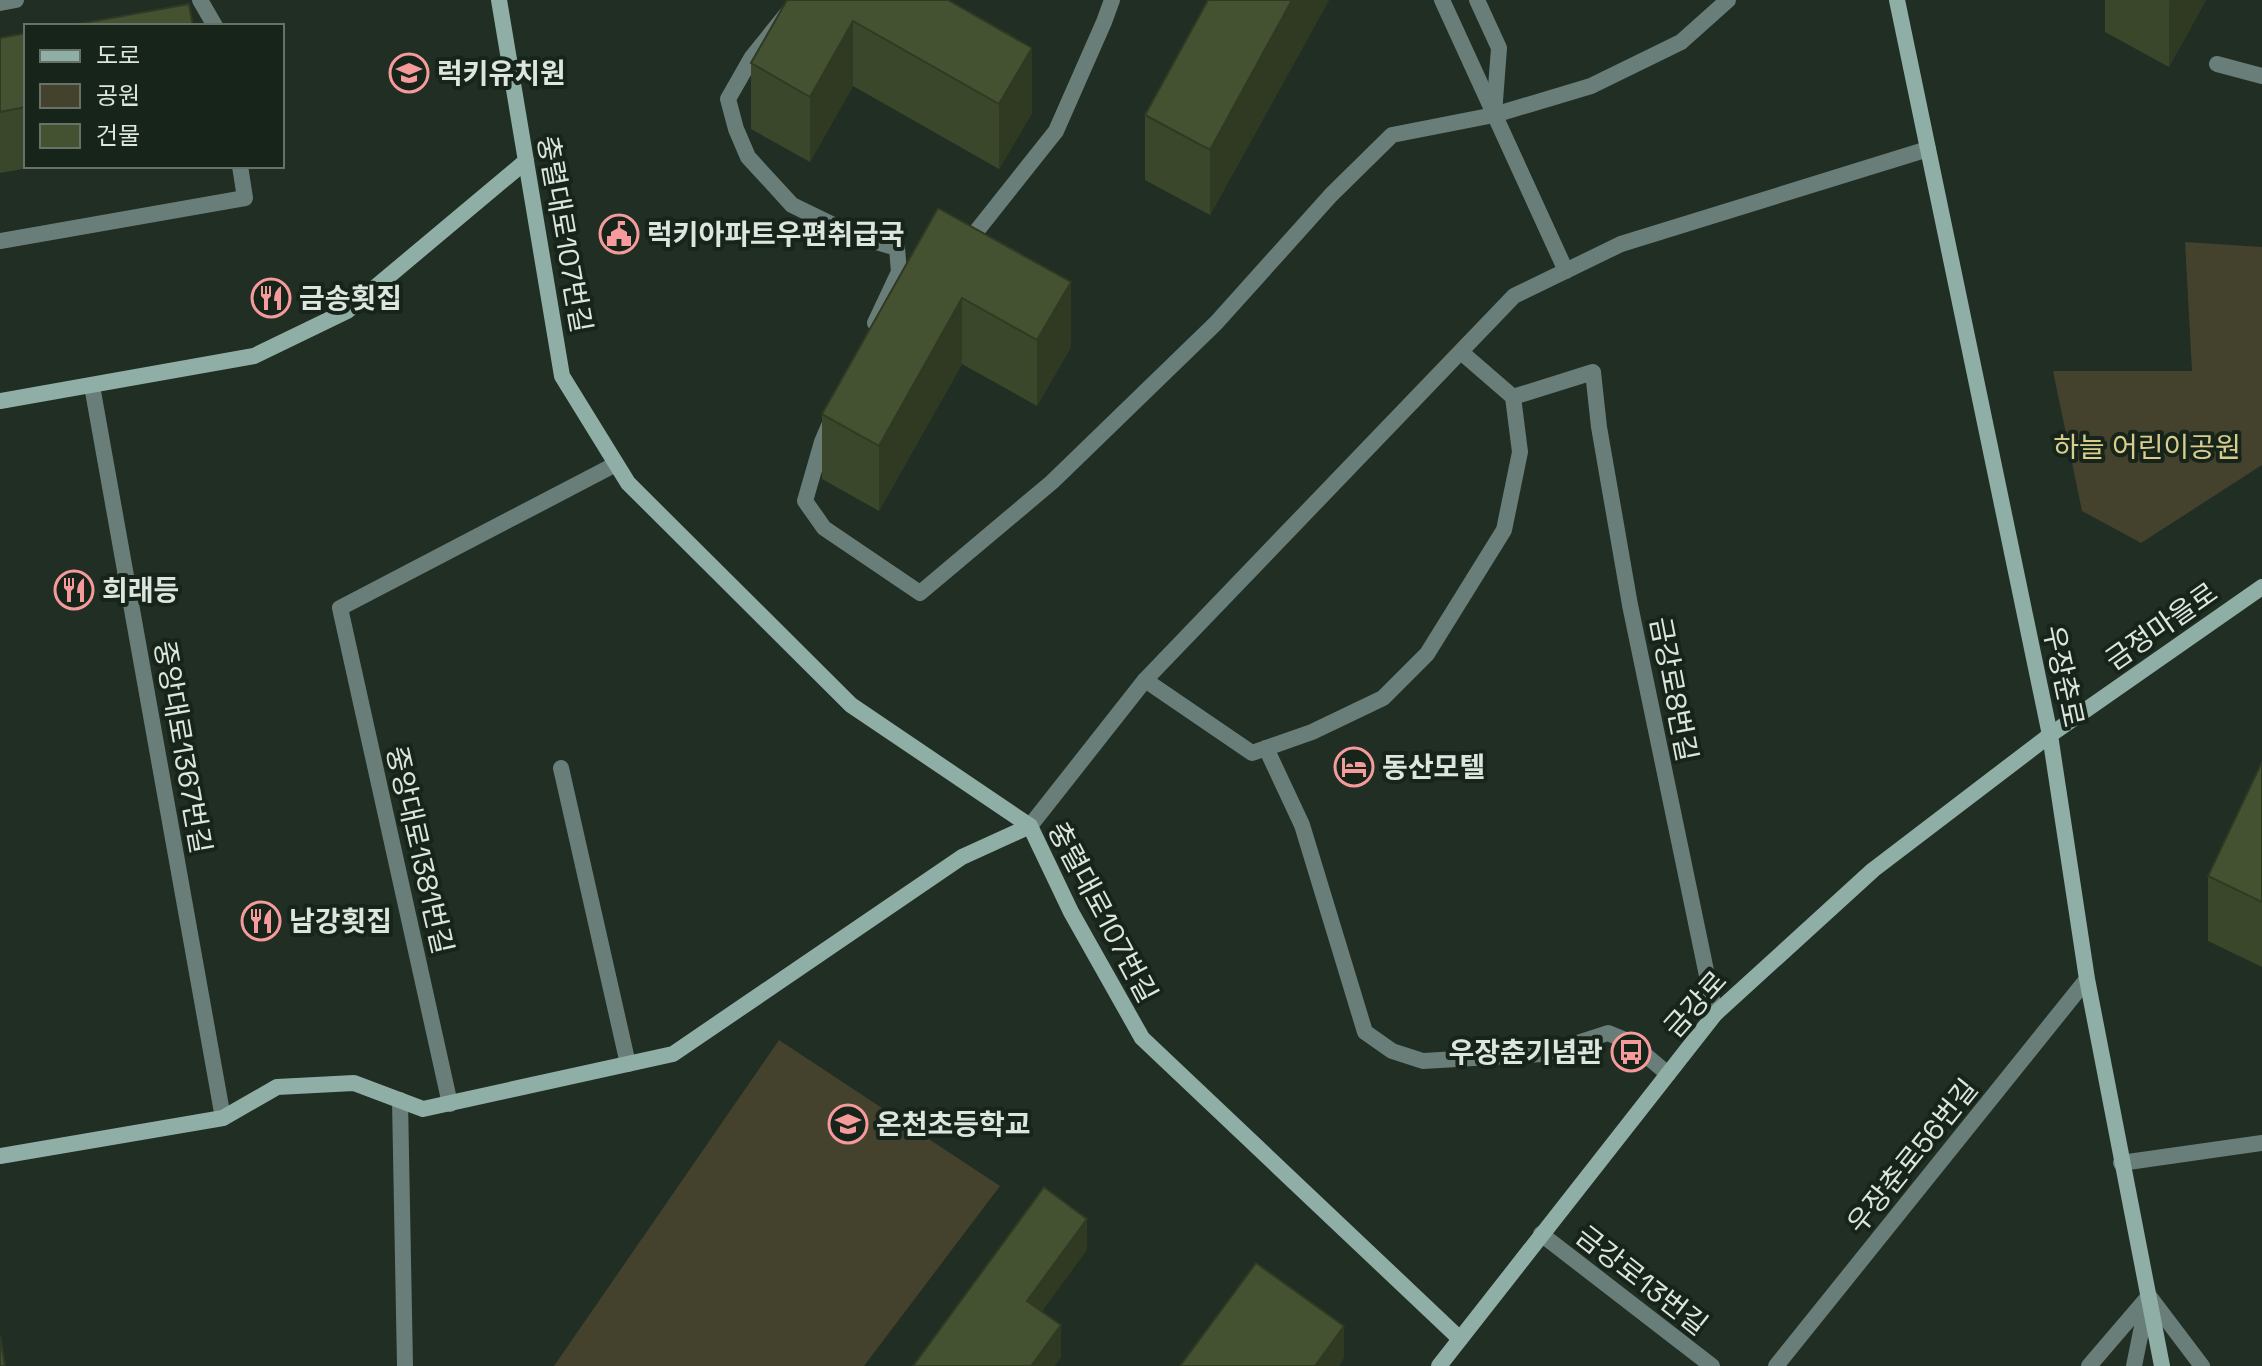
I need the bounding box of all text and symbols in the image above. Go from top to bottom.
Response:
legend [24,24,284,168]
text: 도로 [96,40,140,71]
school or university icon: 럭키유치원 [388,52,430,94]
place label: 럭키유치원 [437,55,566,91]
text: 공원 [96,80,140,111]
text: 건물 [96,120,140,151]
street label: 충렬대로107번길 [530,133,600,335]
public building icon: 럭키아파트우편취급국 [598,213,640,255]
place label: 럭키아파트우편취급국 [647,216,905,252]
restaurant icon: 금송횟집 [250,277,292,319]
place label: 금송횟집 [299,280,402,316]
park label: 하늘 어린이공원 [2053,429,2241,465]
restaurant icon: 희래등 [53,569,95,611]
place label: 희래등 [102,572,179,608]
street label: 금정마을로 [2098,574,2224,678]
street label: 금강로8번길 [1642,614,1706,764]
street label: 우장춘로 [2036,622,2092,730]
street label: 중앙대로1367번길 [147,638,219,856]
street label: 중앙대로1381번길 [379,743,461,957]
hotel icon: 동산모텔 [1333,746,1375,788]
place label: 동산모텔 [1382,749,1485,785]
street label: 충렬대로107번길 [1040,815,1166,1009]
restaurant icon: 남강횟집 [240,900,282,942]
place label: 남강횟집 [289,903,392,939]
street label: 금강로 [1656,963,1734,1045]
bus stop icon: 우장춘기념관 [1610,1031,1652,1073]
place label: 우장춘기념관 [1448,1034,1603,1070]
street label: 우장춘로56번길 [1839,1071,1985,1241]
school or university icon: 온천초등학교 [827,1103,869,1145]
place label: 온천초등학교 [876,1106,1031,1142]
street label: 금강로13번길 [1569,1217,1715,1343]

